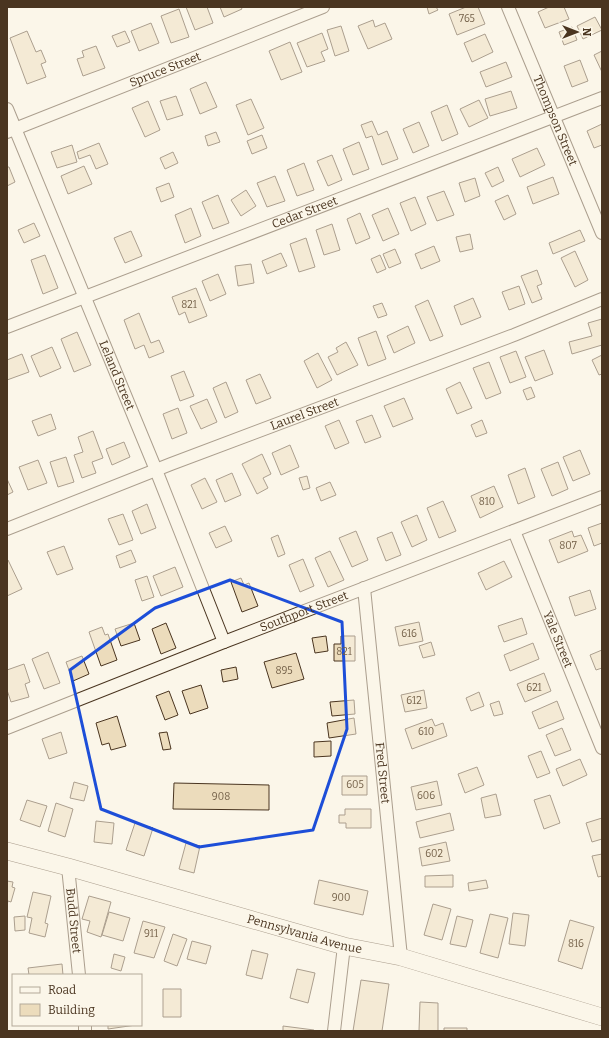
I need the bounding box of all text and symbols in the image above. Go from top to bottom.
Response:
north arrow [557,12,597,52]
house number: 765 [459,13,475,25]
text: N [580,28,593,37]
street label: Spruce Street [127,49,203,90]
street label: Thompson Street [530,73,580,168]
street label: Cedar Street [270,193,340,231]
house number: 821 [181,299,197,311]
street label: Leland Street [96,338,138,413]
street label: Laurel Street [268,394,341,433]
house number: 810 [479,496,495,508]
house number: 807 [559,540,577,552]
street label: Southport Street [258,588,351,635]
street label: Yale Street [540,609,576,670]
house number: 616 [401,628,417,640]
house number: 821 [336,646,352,658]
house number: 895 [275,665,293,677]
house number: 621 [526,682,542,694]
house number: 612 [406,695,422,707]
house number: 610 [418,726,434,738]
street label: Fred Street [373,742,393,805]
house number: 605 [346,779,364,791]
house number: 606 [417,790,435,802]
house number: 908 [212,791,230,803]
house number: 602 [425,848,443,860]
street label: Budd Street [63,887,84,955]
house number: 900 [332,892,350,904]
street label: Pennsylvania Avenue [245,912,363,956]
house number: 911 [144,928,158,940]
house number: 816 [568,938,584,950]
legend [12,974,142,1026]
text: Road [48,983,76,997]
text: Building [48,1003,95,1017]

